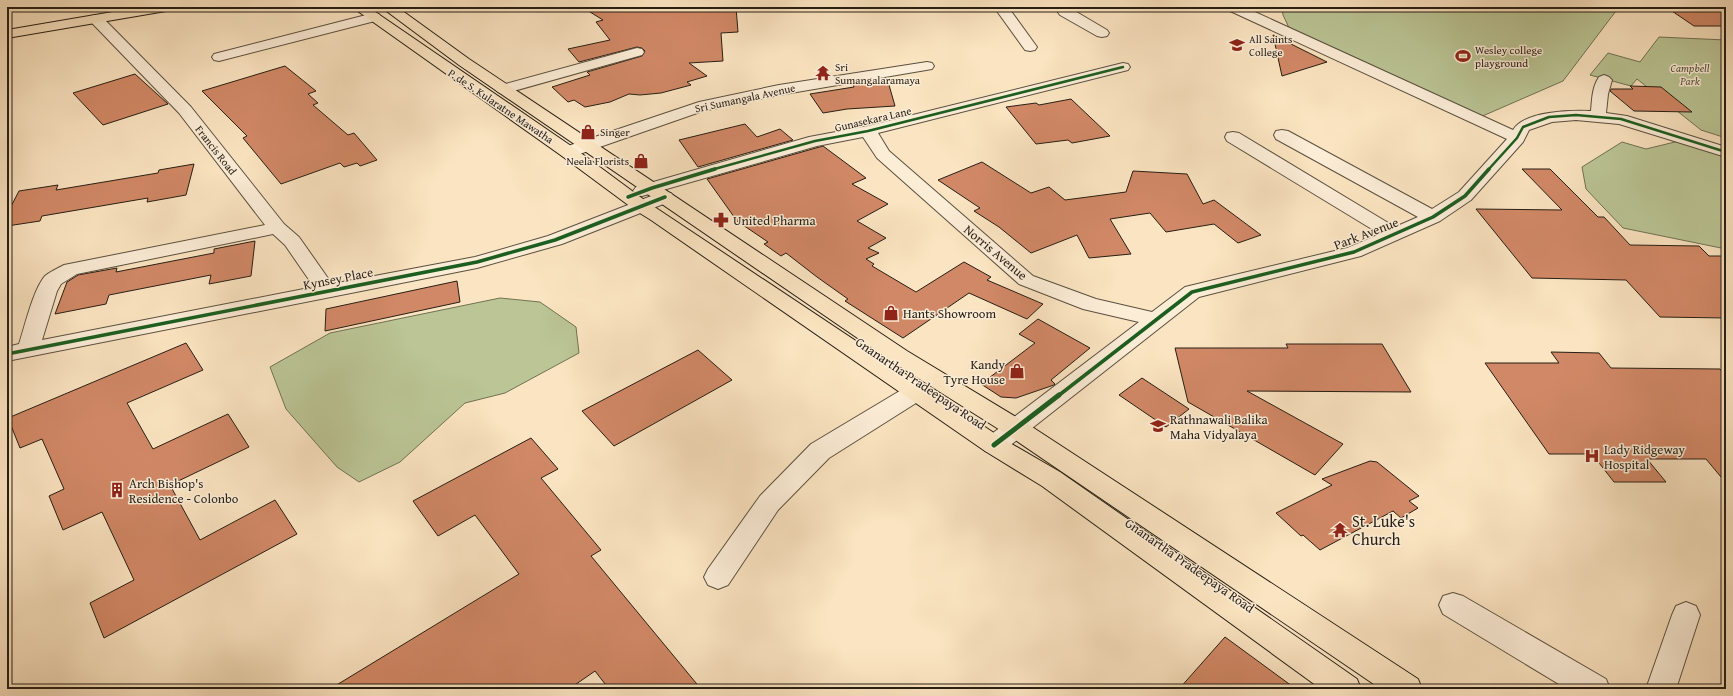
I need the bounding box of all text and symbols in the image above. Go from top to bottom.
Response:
place label: All Saints College [1249,31,1292,60]
school or university icon: All Saints College [1228,36,1246,54]
place label: Wesley college playground [1475,42,1542,71]
sports icon: Wesley college playground [1454,47,1472,65]
place label: Sri Sumangalaramaya [835,59,921,88]
park label: Campbell Park [1671,60,1710,89]
temple icon: Sri Sumangalaramaya [814,64,832,82]
street label: P. de S. Kularatne Mawatha [445,65,558,148]
street label: Sri Sumangala Avenue [693,80,797,116]
street label: Gunasekara Lane [833,102,913,136]
street label: Francis Road [192,122,241,178]
shop icon: Singer [579,123,597,141]
place label: Singer [600,124,630,140]
shop icon: Neela Florists [632,152,650,170]
place label: Neela Florists [566,153,629,169]
pharmacy icon: United Pharma [712,211,730,229]
place label: United Pharma [733,211,816,230]
street label: Park Avenue [1331,212,1401,255]
street label: Norris Avenue [960,220,1031,285]
street label: Kynsey Place [302,262,375,295]
shop icon: Hants Showroom [882,304,900,322]
place label: Hants Showroom [903,304,996,323]
street label: Gnanartha Pradeepaya Road [852,332,990,434]
place label: Kandy Tyre House [944,355,1006,389]
shop icon: Kandy Tyre House [1008,362,1026,380]
place label: Rathnawali Balika Maha Vidyalaya [1170,410,1269,444]
school or university icon: Rathnawali Balika Maha Vidyalaya [1149,417,1167,435]
place label: Lady Ridgeway Hospital [1604,440,1686,474]
hospital icon: Lady Ridgeway Hospital [1583,447,1601,465]
place label: Arch Bishop's Residence - Colonbo [129,474,239,508]
building icon: Arch Bishop's Residence - Colonbo [108,481,126,499]
place label: St. Luke's Church [1352,509,1415,551]
street label: Gnanartha Pradeepaya Road [1121,513,1258,617]
temple icon: St. Luke's Church [1331,521,1349,539]

